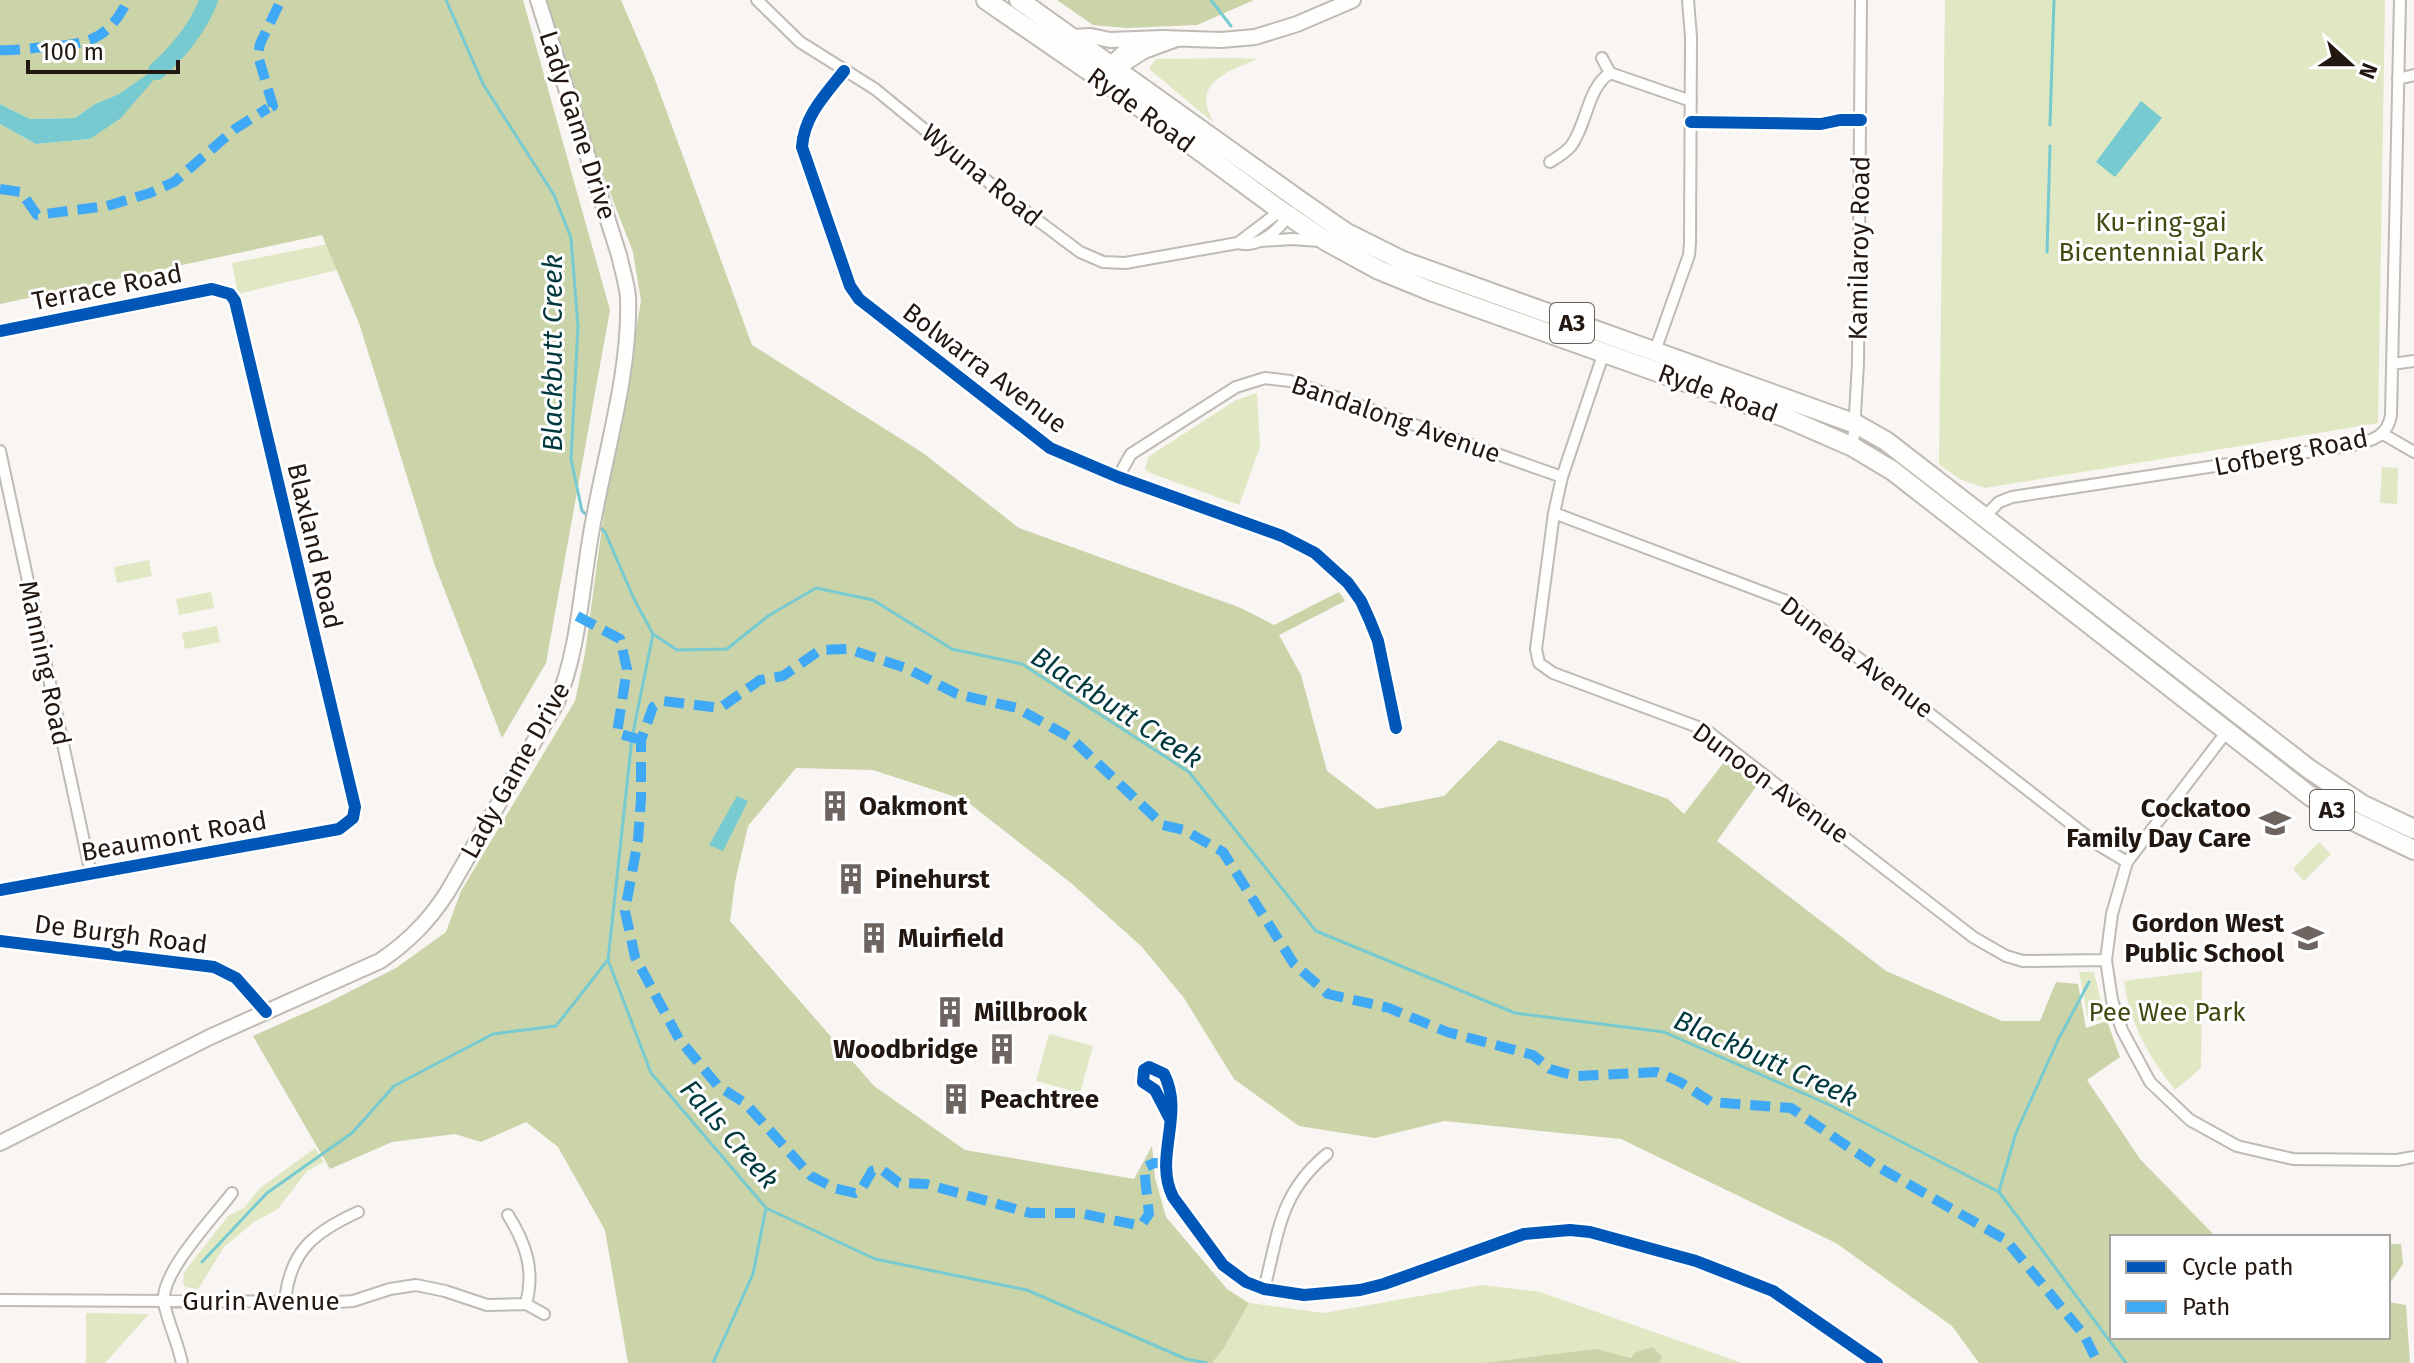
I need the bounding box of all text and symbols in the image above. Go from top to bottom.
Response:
scale bar [28,24,178,74]
north arrow [2310,24,2390,104]
street label: Lady Game Drive [532,27,623,224]
text: 100 m [40,38,104,66]
text: N [2353,59,2383,83]
street label: Ryde Road [1081,61,1200,160]
street label: Wyuna Road [915,118,1048,233]
street label: Kamilaroy Road [1842,156,1877,341]
park label: Ku-ring-gai Bicentennial Park [2059,207,2264,268]
water label: Blackbutt Creek [536,254,569,452]
street label: Terrace Road [29,258,185,317]
street label: Bolwarra Avenue [896,297,1073,440]
road number: A3 [1550,303,1594,343]
street label: Ryde Road [1654,358,1782,429]
street label: Bandalong Avenue [1287,369,1505,470]
street label: Lofberg Road [2212,422,2371,483]
street label: Blaxland Road [280,460,349,632]
street label: Manning Road [12,578,77,748]
street label: Duneba Avenue [1774,590,1939,725]
water label: Blackbutt Creek [1025,640,1209,775]
street label: Lady Game Drive [454,677,577,864]
street label: Dunoon Avenue [1686,716,1855,851]
building icon: Oakmont [818,789,852,823]
road number: A3 [2310,790,2354,830]
place label: Oakmont [859,791,968,822]
place label: Cockatoo Family Day Care [2066,793,2251,854]
street label: Beaumont Road [79,805,269,868]
school or university icon: Cockatoo Family Day Care [2258,806,2292,840]
building icon: Pinehurst [834,862,868,896]
place label: Pinehurst [875,864,991,895]
place label: Gordon West Public School [2125,908,2285,969]
street label: De Burgh Road [33,909,209,960]
building icon: Muirfield [857,921,891,955]
school or university icon: Gordon West Public School [2291,921,2325,955]
place label: Muirfield [898,923,1004,954]
building icon: Millbrook [933,995,967,1029]
place label: Millbrook [974,997,1088,1028]
park label: Pee Wee Park [2088,997,2246,1028]
water label: Blackbutt Creek [1669,1003,1863,1114]
building icon: Woodbridge [985,1032,1019,1066]
place label: Woodbridge [833,1034,978,1065]
water label: Falls Creek [673,1073,786,1196]
building icon: Peachtree [939,1082,973,1116]
place label: Peachtree [980,1084,1099,1115]
legend [2110,1235,2390,1339]
text: Cycle path [2182,1253,2294,1281]
street label: Gurin Avenue [182,1286,340,1317]
text: Path [2182,1293,2230,1321]

